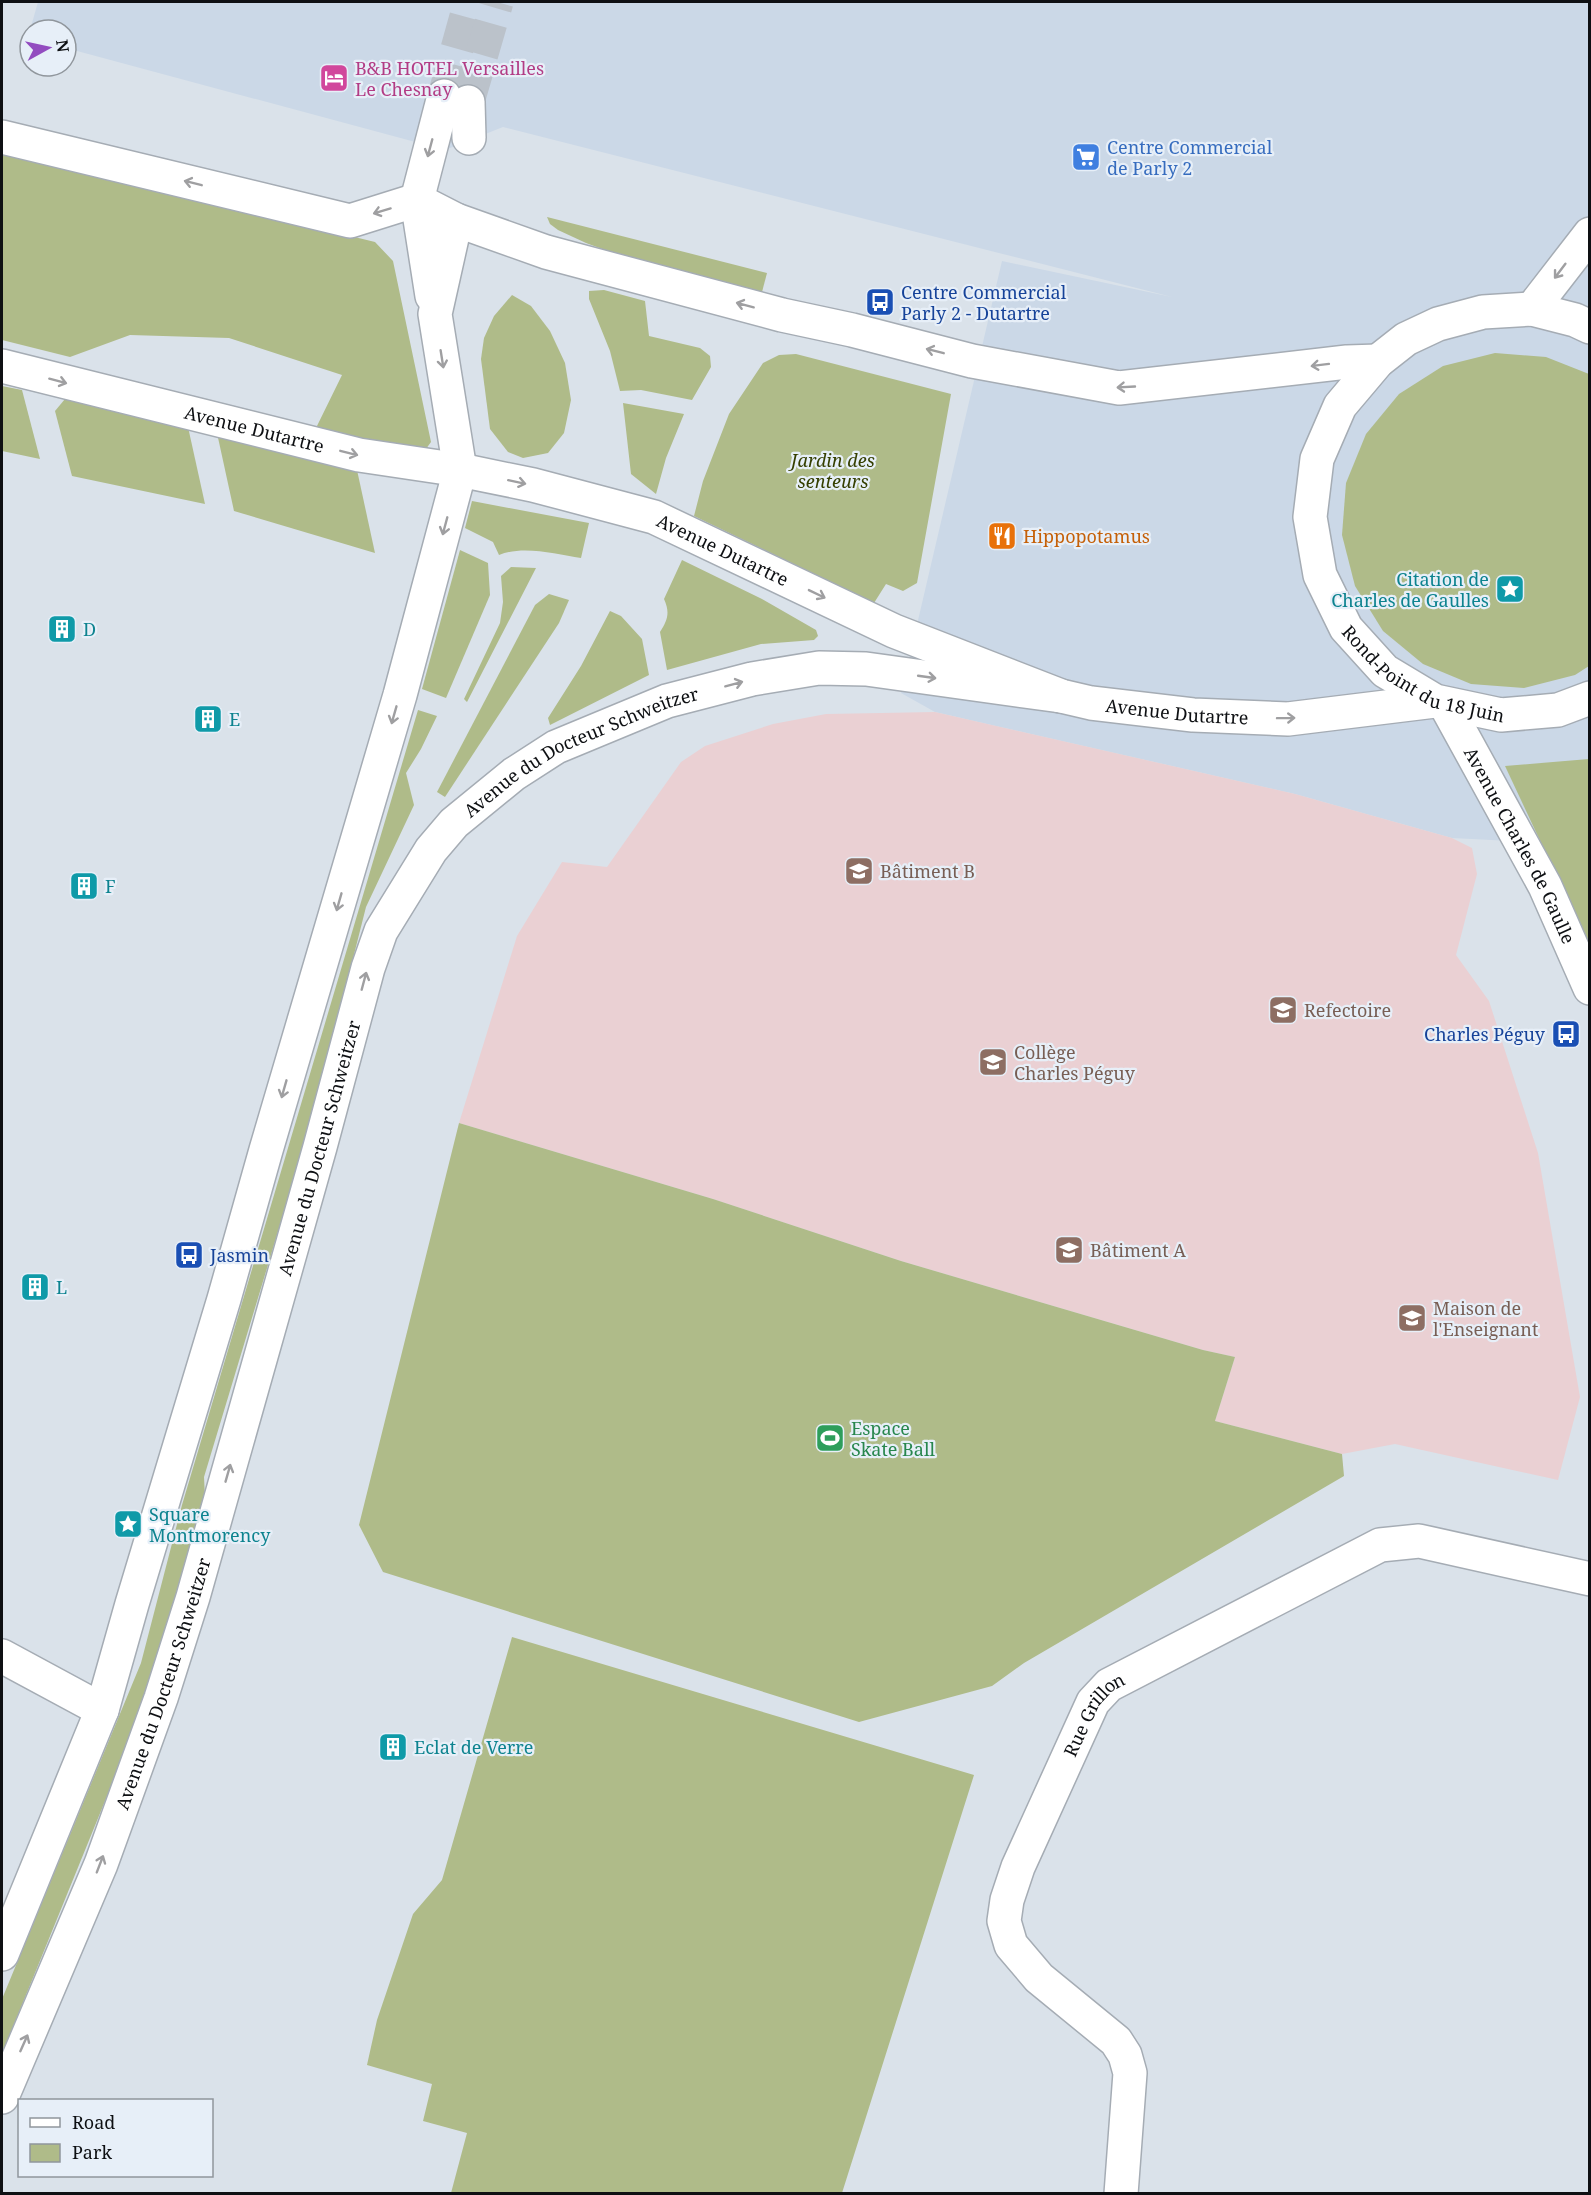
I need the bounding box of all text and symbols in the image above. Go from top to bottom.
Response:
north arrow [18,18,78,78]
text: N [51,38,75,54]
place label: B&B HOTEL Versailles Le Chesnay [355,56,544,101]
hotel icon: B&B HOTEL Versailles Le Chesnay [318,62,350,94]
place label: Centre Commercial de Parly 2 [1107,135,1273,180]
one-way arrow [424,138,435,157]
supermarket icon: Centre Commercial de Parly 2 [1070,141,1102,173]
one-way arrow [184,177,204,188]
one-way arrow [373,206,392,217]
one-way arrow [1554,263,1566,279]
place label: Centre Commercial Parly 2 - Dutartre [901,280,1067,325]
bus stop icon: Centre Commercial Parly 2 - Dutartre [864,286,896,318]
one-way arrow [736,299,755,310]
one-way arrow [926,345,945,357]
one-way arrow [437,349,448,369]
one-way arrow [1310,360,1330,371]
one-way arrow [48,375,67,387]
one-way arrow [1117,382,1136,393]
street label: Avenue Dutartre [182,400,327,458]
one-way arrow [340,447,359,459]
park label: Jardin des senteurs [788,448,875,493]
one-way arrow [507,477,527,488]
street label: Avenue Dutartre [653,508,793,591]
one-way arrow [438,517,450,536]
restaurant icon: Hippopotamus [986,520,1018,552]
place label: Hippopotamus [1023,524,1150,548]
place label: Citation de Charles de Gaulles [1331,567,1489,612]
place icon: Citation de Charles de Gaulles [1494,573,1526,605]
one-way arrow [807,589,825,600]
building icon: D [46,613,78,645]
place label: D [83,617,96,641]
street label: Rond-Point du 18 Juin [1337,620,1507,728]
one-way arrow [917,671,937,682]
one-way arrow [724,678,743,689]
street label: Avenue du Docteur Schweitzer [459,681,702,822]
street label: Avenue Dutartre [1105,693,1249,729]
building icon: E [192,703,224,735]
one-way arrow [388,705,399,724]
place label: E [229,707,240,731]
one-way arrow [1275,712,1295,724]
street label: Avenue Charles de Gaulle [1459,743,1581,947]
school or university icon: Bâtiment B [843,855,875,887]
place label: Bâtiment B [880,859,975,883]
building icon: F [68,870,100,902]
place label: F [105,874,116,898]
one-way arrow [333,892,344,911]
one-way arrow [359,972,370,991]
school or university icon: Refectoire [1267,994,1299,1026]
place label: Refectoire [1304,998,1391,1022]
street label: Avenue du Docteur Schweitzer [272,1017,366,1278]
bus stop icon: Charles Péguy [1550,1018,1582,1050]
place label: Charles Péguy [1424,1022,1546,1046]
place label: Collège Charles Péguy [1014,1040,1136,1085]
school or university icon: Collège Charles Péguy [977,1046,1009,1078]
one-way arrow [278,1079,289,1098]
school or university icon: Bâtiment A [1053,1234,1085,1266]
place label: Bâtiment A [1090,1238,1186,1262]
bus stop icon: Jasmin [173,1239,205,1271]
place label: Jasmin [209,1243,269,1267]
building icon: L [19,1271,51,1303]
place label: L [56,1275,67,1299]
place label: Maison de l'Enseignant [1433,1296,1538,1341]
school or university icon: Maison de l'Enseignant [1396,1302,1428,1334]
place label: Espace Skate Ball [851,1416,936,1461]
sports icon: Espace Skate Ball [814,1422,846,1454]
one-way arrow [223,1464,234,1483]
place label: Square Montmorency [149,1502,271,1547]
place icon: Square Montmorency [112,1508,144,1540]
street label: Avenue du Docteur Schweitzer [110,1554,216,1813]
street label: Rue Grillon [1058,1667,1129,1760]
building icon: Eclat de Verre [377,1731,409,1763]
place label: Eclat de Verre [414,1735,533,1759]
one-way arrow [96,1855,107,1874]
one-way arrow [19,2035,30,2053]
legend [18,2099,213,2177]
text: Road [72,2110,115,2134]
text: Park [72,2140,112,2164]

